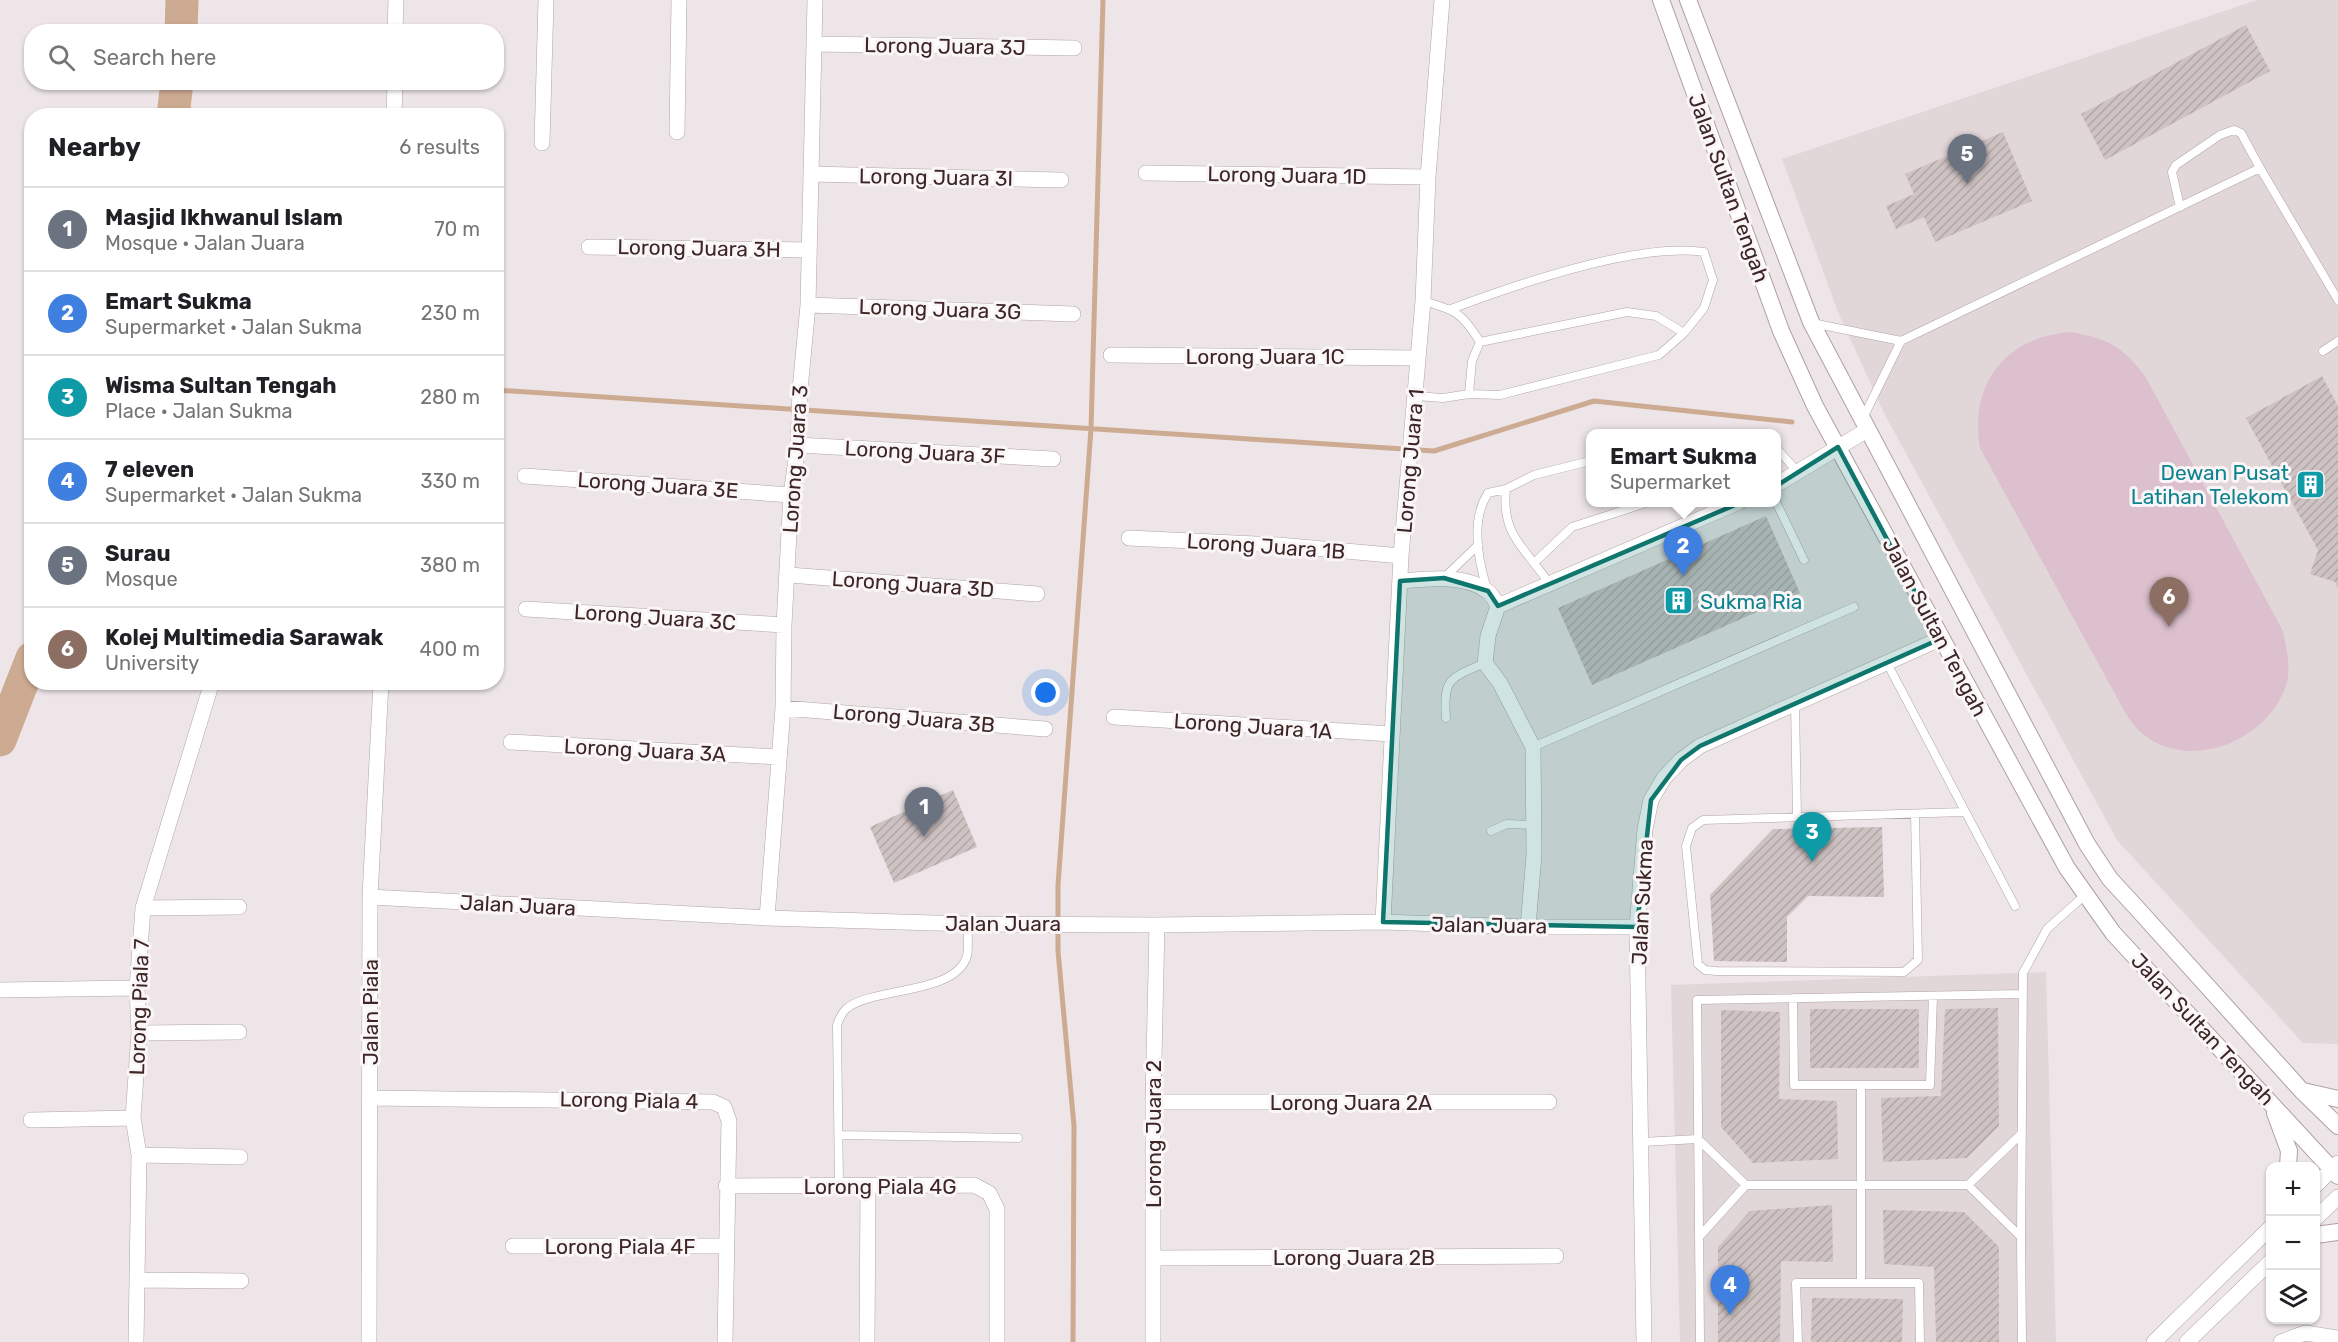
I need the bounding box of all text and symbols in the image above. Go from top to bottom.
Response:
search box [24,24,504,90]
street label: Lorong Juara 3J [864,32,1026,60]
icon: search [45,41,78,74]
text: Search here [93,44,216,71]
street label: Jalan Sultan Tengah [1683,90,1775,286]
text: Nearby [48,132,141,163]
pin: 5 [1948,134,1986,184]
text: 6 results [399,135,480,159]
street label: Lorong Juara 1D [1207,161,1367,189]
street label: Lorong Juara 3I [859,163,1013,191]
text: Masjid Ikhwanul Islam [105,204,343,231]
text: 1 [63,217,72,241]
text: 70 m [434,217,480,241]
text: Mosque · Jalan Juara [105,231,305,255]
street label: Lorong Juara 3H [617,234,781,262]
text: Emart Sukma [105,288,252,315]
street label: Lorong Juara 3G [858,294,1022,324]
text: 2 [61,301,74,325]
text: 230 m [421,301,480,325]
text: Supermarket · Jalan Sukma [105,315,362,339]
street label: Lorong Juara 1C [1186,344,1344,369]
text: Wisma Sultan Tengah [105,372,336,399]
street label: Lorong Juara 3 [777,384,813,534]
text: 3 [61,385,74,409]
text: 280 m [420,385,480,409]
street label: Lorong Juara 1 [1391,388,1429,534]
text: Place · Jalan Sukma [105,399,293,423]
popup [1586,429,1781,507]
street label: Lorong Juara 3F [844,435,1006,469]
text: Emart Sukma [1610,443,1757,470]
text: 7 eleven [105,456,194,483]
place label: Dewan Pusat Latihan Telekom [2131,460,2289,509]
street label: Lorong Juara 3E [577,467,739,503]
building icon: Dewan Pusat Latihan Telekom [2294,468,2326,500]
text: 4 [61,469,74,493]
text: 330 m [421,469,480,493]
text: Supermarket [1610,470,1730,494]
text: Supermarket · Jalan Sukma [105,483,362,507]
pin: 2 [1664,526,1702,576]
street label: Lorong Juara 1B [1186,528,1346,564]
street label: Jalan Sultan Tengah [1877,533,1993,721]
text: Surau [105,540,171,567]
text: 5 [61,553,74,577]
text: 380 m [420,553,480,577]
street label: Lorong Juara 3D [831,566,995,602]
text: Mosque [105,567,178,591]
pin: 6 [2150,578,2188,627]
building icon: Sukma Ria [1663,585,1695,617]
place label: Sukma Ria [1700,589,1802,614]
street label: Lorong Juara 3C [573,599,737,635]
text: Kolej Multimedia Sarawak [105,624,383,651]
text: 6 [61,637,74,661]
text: 400 m [420,637,480,661]
text: University [105,651,199,675]
your location [1031,678,1060,707]
street label: Lorong Juara 3B [832,698,996,738]
street label: Lorong Juara 1A [1173,708,1333,744]
street label: Lorong Juara 3A [563,733,727,767]
pin: 1 [904,788,944,837]
pin: 3 [1792,812,1832,862]
street label: Jalan Sukma [1626,838,1658,966]
street label: Jalan Juara [459,889,577,921]
street label: Jalan Juara [945,911,1061,936]
street label: Jalan Juara [1431,911,1547,939]
street label: Lorong Piala 7 [124,938,154,1076]
street label: Jalan Sultan Tengah [2126,948,2280,1110]
street label: Jalan Piala [358,959,383,1065]
street label: Lorong Juara 2 [1141,1060,1166,1208]
street label: Lorong Piala 4 [559,1086,699,1114]
street label: Lorong Juara 2A [1270,1090,1432,1115]
map controls [2266,1162,2320,1324]
button: + [2266,1162,2320,1216]
street label: Lorong Piala 4G [803,1174,957,1199]
button: − [2266,1216,2320,1270]
street label: Lorong Piala 4F [544,1234,696,1259]
street label: Lorong Juara 2B [1273,1245,1435,1270]
pin: 4 [1710,1266,1750,1315]
button: layers [2266,1270,2320,1324]

